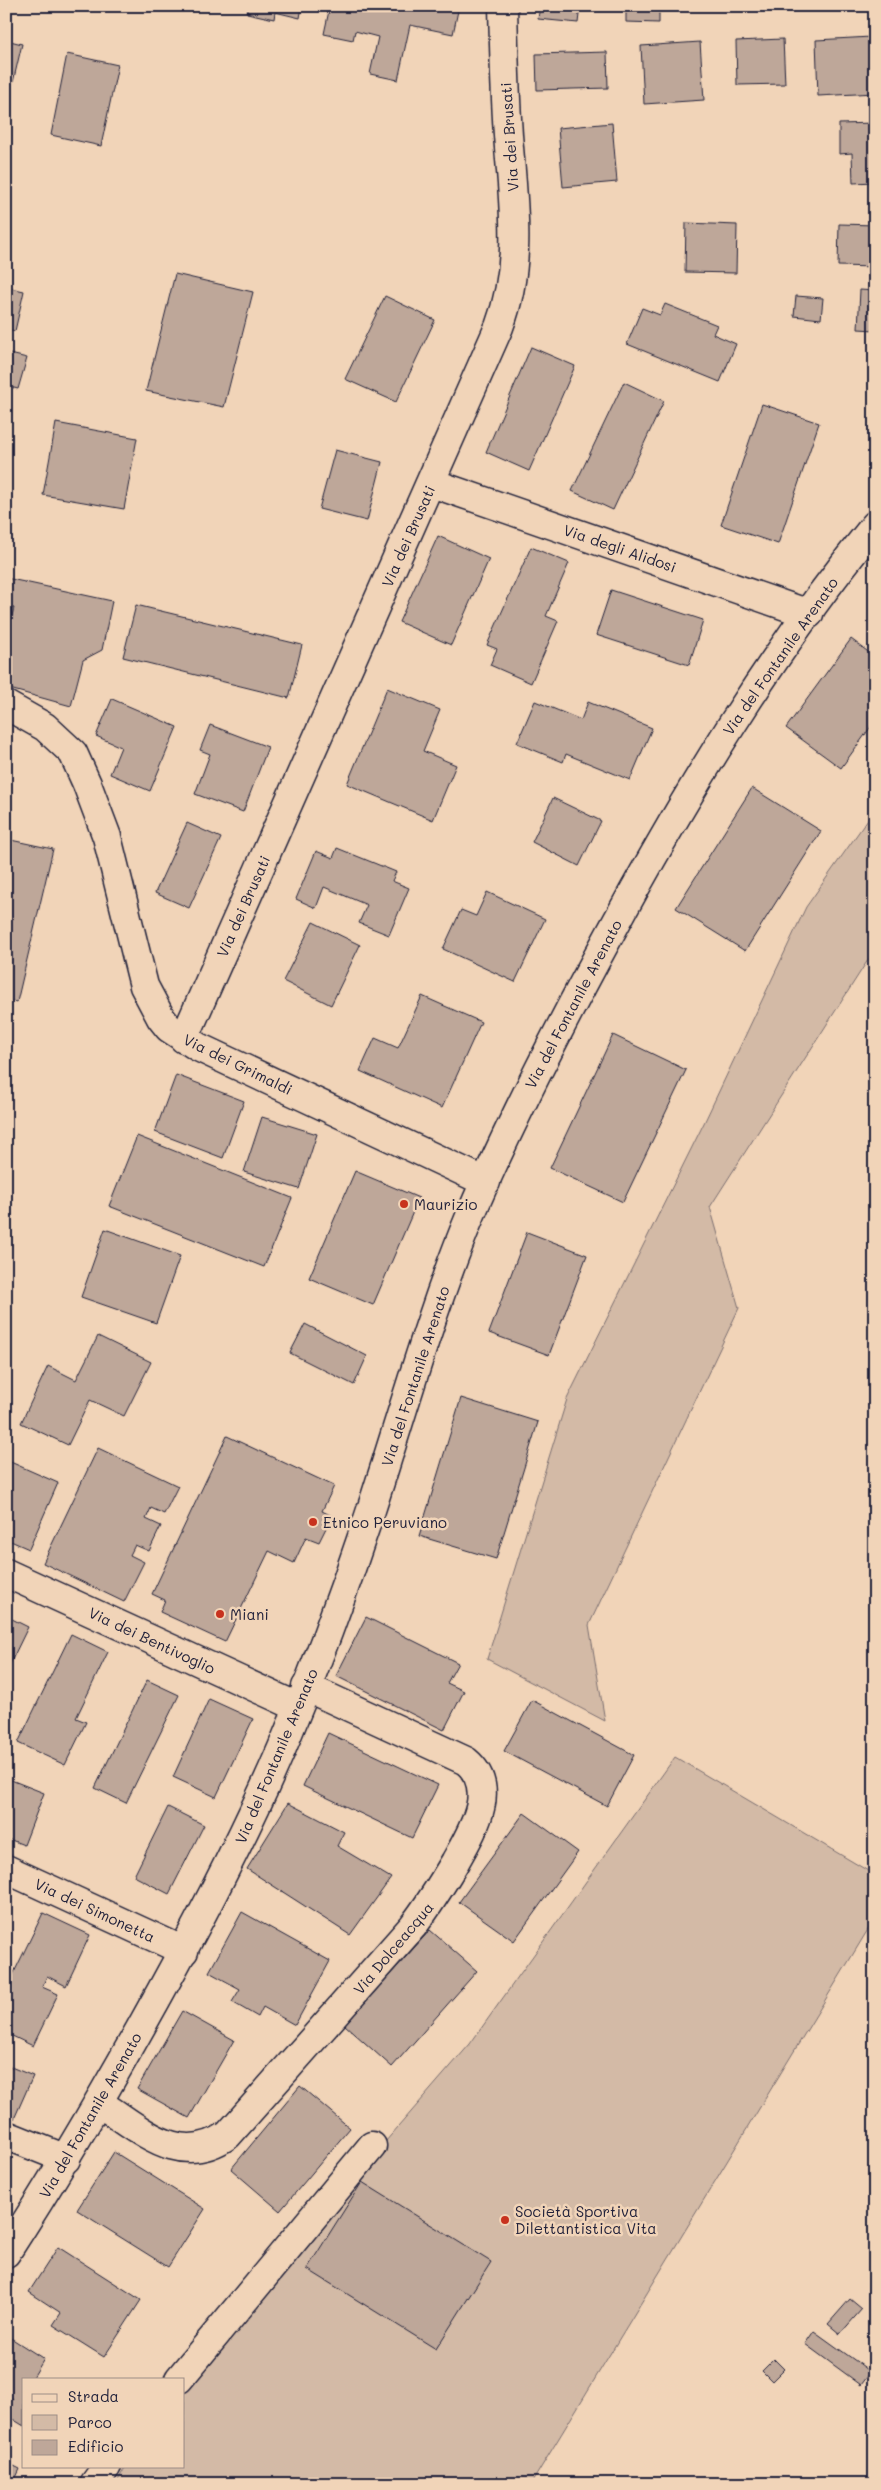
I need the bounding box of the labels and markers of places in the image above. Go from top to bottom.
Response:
place label: Maurizio [414,1194,478,1214]
marker: Maurizio [398,1198,410,1210]
place label: Etnico Peruviano [323,1512,447,1532]
marker: Etnico Peruviano [307,1516,319,1528]
place label: Miani [230,1604,269,1624]
marker: Miani [214,1608,226,1620]
place label: Società Sportiva Dilettantistica Vita [515,2201,657,2238]
marker: Società Sportiva Dilettantistica Vita [499,2214,511,2226]

